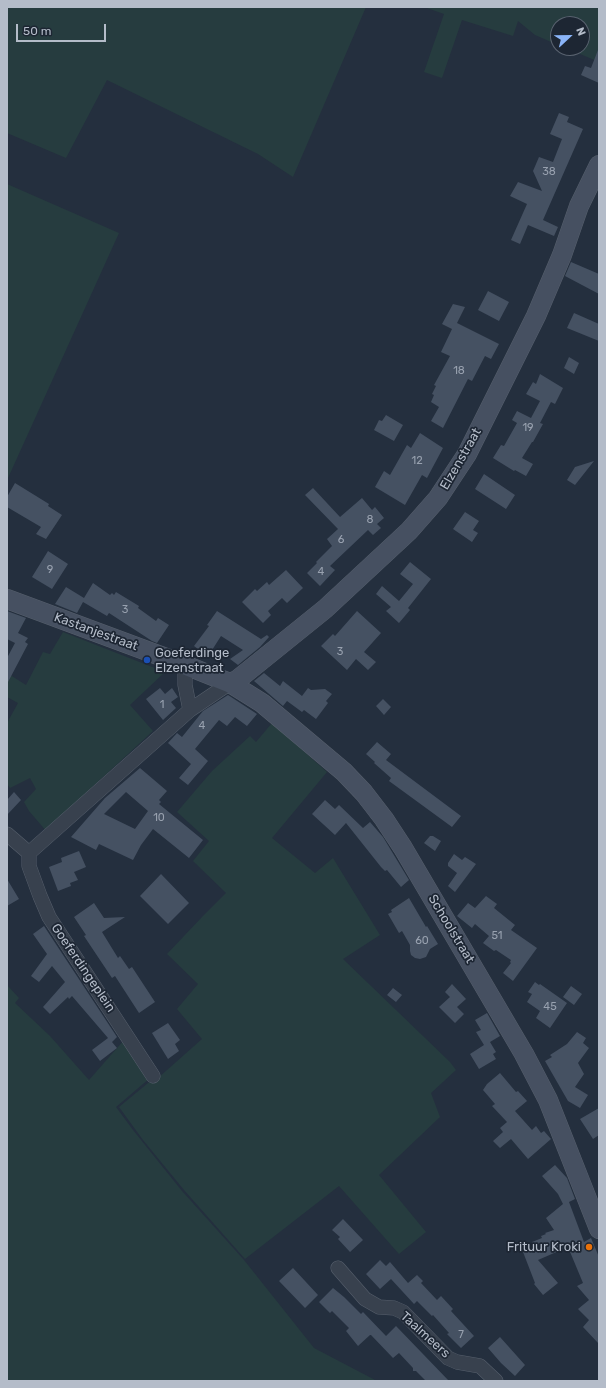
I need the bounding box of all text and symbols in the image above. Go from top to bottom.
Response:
scale bar [18,16,108,42]
north arrow [550,16,590,56]
text: 50 m [23,24,51,38]
text: N [573,26,588,38]
house number: 38 [542,165,556,179]
house number: 18 [453,364,465,378]
house number: 19 [522,421,534,435]
street label: Elzenstraat [437,425,485,493]
house number: 12 [411,454,423,468]
house number: 8 [367,513,373,527]
house number: 6 [338,533,344,547]
house number: 9 [47,563,53,577]
house number: 4 [318,565,324,579]
house number: 3 [122,603,128,617]
street label: Kastanjestraat [52,610,140,654]
place label: Goeferdinge Elzenstraat [155,645,229,676]
house number: 3 [337,645,343,659]
marker: Goeferdinge Elzenstraat [142,655,152,665]
house number: 1 [160,698,164,712]
house number: 4 [199,719,205,733]
house number: 10 [153,811,165,825]
street label: Schoolstraat [424,892,478,966]
street label: Goeferdingeplein [48,921,118,1015]
house number: 51 [491,929,503,943]
house number: 60 [415,934,429,948]
house number: 45 [543,1000,557,1014]
place label: Frituur Kroki [507,1239,581,1255]
marker: Frituur Kroki [584,1242,594,1252]
street label: Taalmeers [397,1309,453,1361]
house number: 7 [458,1328,464,1342]

